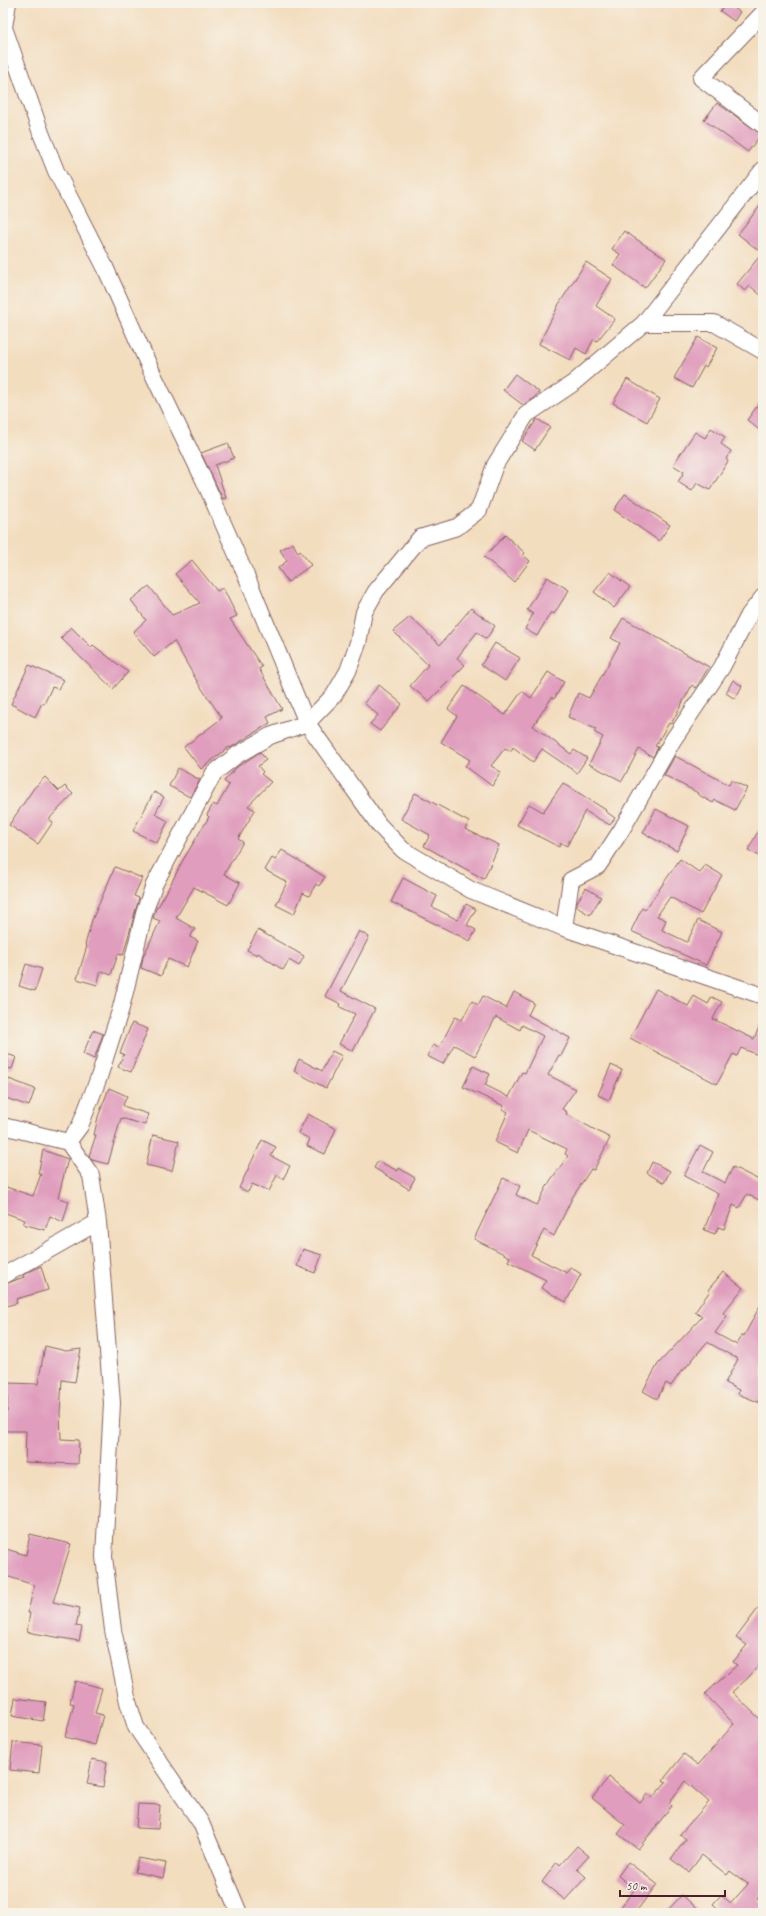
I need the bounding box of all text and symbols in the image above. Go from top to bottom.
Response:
scale bar [620,1872,725,1898]
text: 50 m [626,1878,648,1894]

